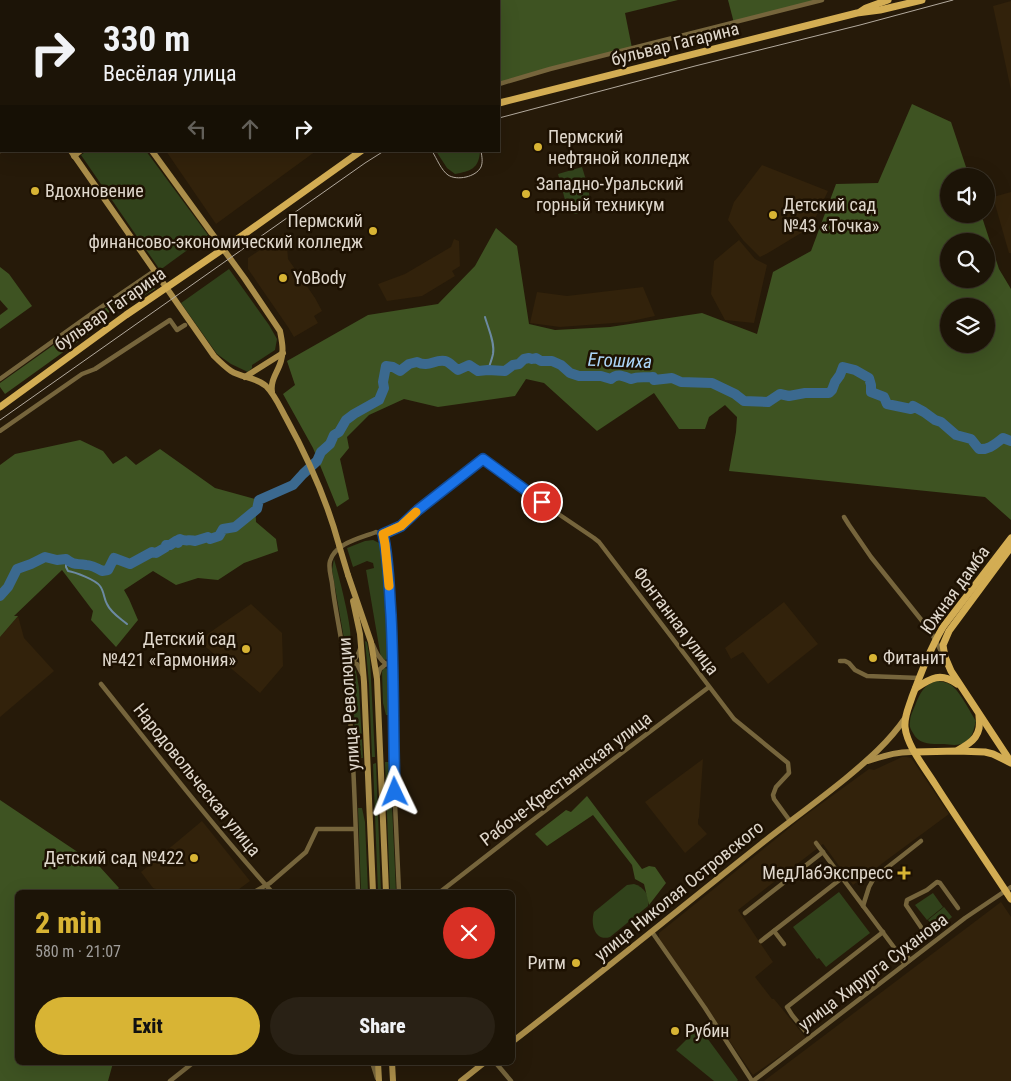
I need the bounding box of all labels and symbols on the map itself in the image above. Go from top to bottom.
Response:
street label: бульвар Гагарина [609,17,741,70]
place label: Пермский нефтяной колледж [548,126,690,168]
marker: Пермский нефтяной колледж [532,141,544,153]
place label: Западно-Уральский горный техникум [536,173,684,215]
place label: Вдохновение [45,180,144,201]
marker: Вдохновение [29,185,41,197]
marker: Западно-Уральский горный техникум [520,188,532,200]
place label: Детский сад №43 «Точка» [783,194,879,236]
marker: Детский сад №43 «Точка» [767,209,779,221]
place label: Пермский финансово-экономический колледж [88,210,363,252]
marker: Пермский финансово-экономический колледж [367,225,379,237]
street label: бульвар Гагарина [50,262,169,355]
place label: YoBody [293,267,347,288]
marker: YoBody [277,272,289,284]
water label: Егошиха [587,348,653,373]
pin [521,481,563,523]
street label: Южная дамба [916,542,994,638]
street label: Фонтанная улица [629,563,724,679]
place label: Детский сад №421 «Гармония» [102,628,236,670]
street label: улица Революции [333,637,364,771]
marker: Детский сад №421 «Гармония» [240,643,252,655]
place label: Фитанит [883,647,947,668]
marker: Фитанит [867,652,879,664]
street label: Народовольческая улица [129,699,265,860]
street label: Рабоче-Крестьянская улица [476,707,656,850]
position arrow [368,765,420,817]
street label: улица Николая Островского [590,816,767,965]
place label: Детский сад №422 [44,847,184,868]
marker: Детский сад №422 [188,852,200,864]
place label: МедЛабЭкспресс [762,862,893,883]
marker: МедЛабЭкспресс [897,866,911,880]
street label: улица Хирурга Суханова [794,909,951,1035]
place label: Ритм [528,952,566,973]
marker: Ритм [570,957,582,969]
place label: Рубин [685,1020,730,1041]
marker: Рубин [669,1025,681,1037]

